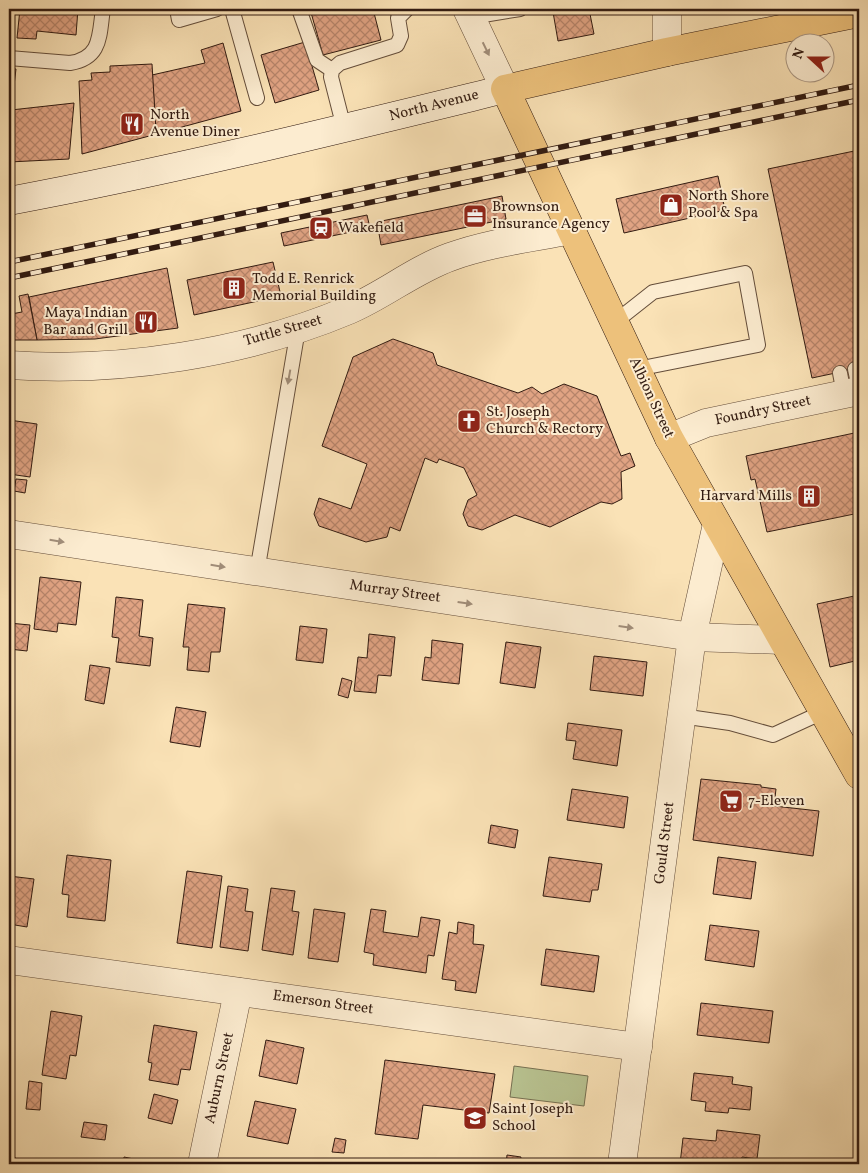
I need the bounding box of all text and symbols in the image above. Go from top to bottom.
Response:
north arrow [786,32,836,82]
one-way arrow [482,42,490,56]
text: N [789,46,810,62]
street label: North Avenue [387,85,481,127]
place label: North Avenue Diner [150,105,240,143]
restaurant icon: North Avenue Diner [119,111,145,137]
place label: North Shore Pool & Spa [688,186,769,224]
shop icon: North Shore Pool & Spa [658,192,684,218]
place label: Brownson Insurance Agency [492,197,610,235]
office icon: Brownson Insurance Agency [462,203,488,229]
station icon: Wakefield [308,215,334,241]
place label: Wakefield [338,218,404,239]
place label: Todd E. Renrick Memorial Building [252,269,377,307]
building icon: Todd E. Renrick Memorial Building [221,275,247,301]
place label: Maya Indian Bar and Grill [43,303,128,341]
restaurant icon: Maya Indian Bar and Grill [133,309,159,335]
street label: Tuttle Street [241,310,325,352]
street label: Albion Street [623,354,679,442]
one-way arrow [285,369,293,385]
street label: Foundry Street [713,391,813,431]
place label: St. Joseph Church & Rectory [486,402,603,440]
church icon: St. Joseph Church & Rectory [456,408,482,434]
building icon: Harvard Mills [796,483,822,509]
place label: Harvard Mills [700,486,792,507]
one-way arrow [49,538,65,546]
one-way arrow [210,562,226,570]
street label: Murray Street [348,575,442,609]
one-way arrow [457,599,473,607]
one-way arrow [618,623,634,631]
supermarket icon: 7-Eleven [718,788,744,814]
place label: 7-Eleven [748,791,805,812]
street label: Gould Street [650,801,680,885]
street label: Emerson Street [271,986,375,1020]
street label: Auburn Street [200,1030,240,1126]
place label: Saint Joseph School [492,1099,573,1137]
school or university icon: Saint Joseph School [462,1105,488,1131]

